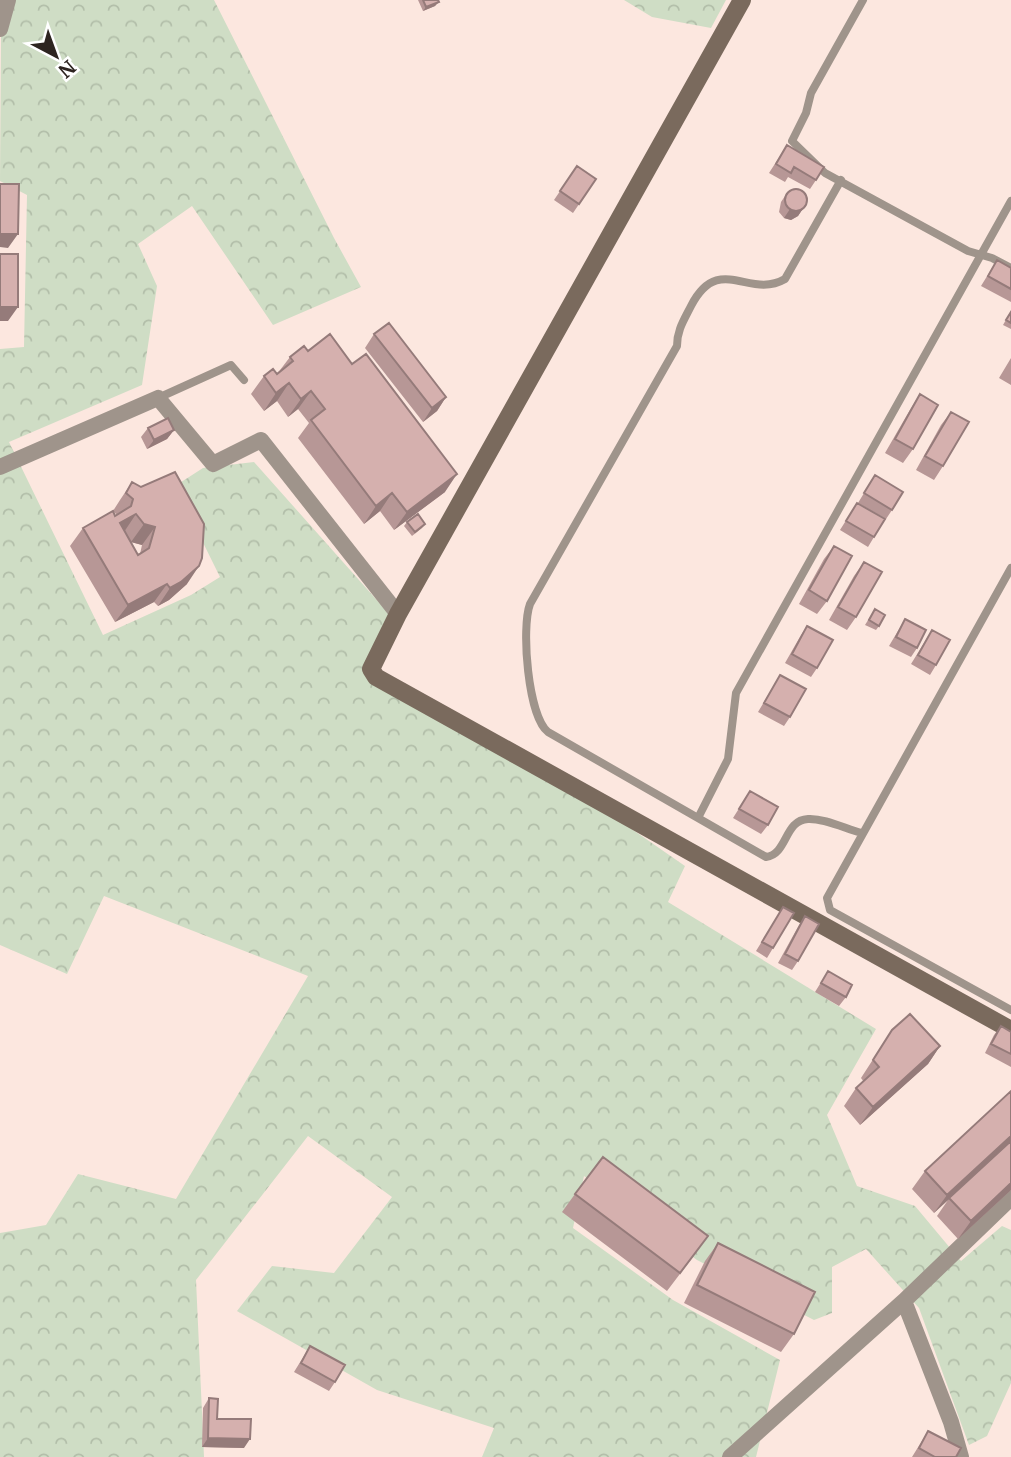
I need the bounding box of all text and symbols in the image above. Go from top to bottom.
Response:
north arrow [21,21,91,91]
text: N [54,55,81,83]

